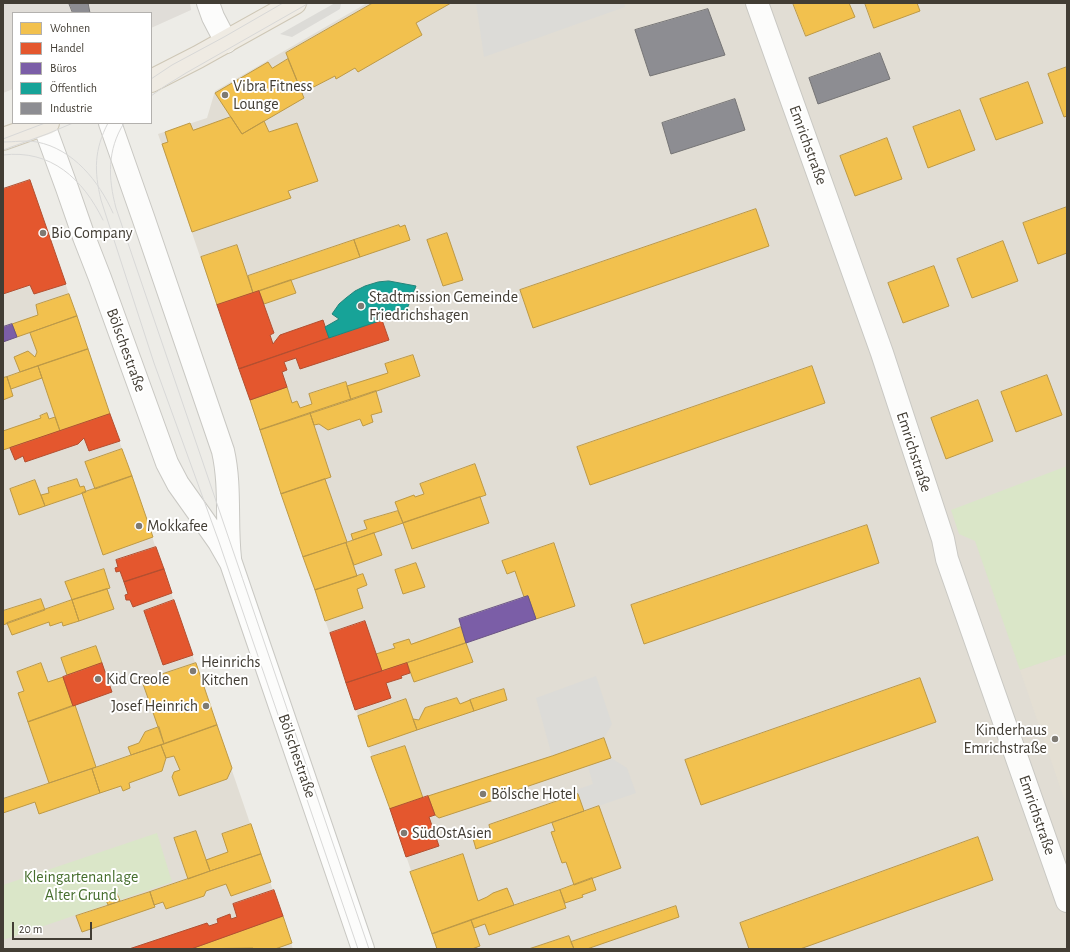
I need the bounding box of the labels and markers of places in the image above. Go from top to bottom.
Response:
place label: Vibra Fitness Lounge [233,76,312,114]
marker: Vibra Fitness Lounge [220,90,230,100]
place label: Bio Company [51,223,133,243]
marker: Bio Company [38,228,48,238]
place label: Stadtmission Gemeinde Friedrichshagen [369,287,518,325]
marker: Stadtmission Gemeinde Friedrichshagen [356,301,366,311]
place label: Mokkafee [147,516,208,536]
marker: Mokkafee [134,521,144,531]
place label: Heinrichs Kitchen [201,652,260,690]
marker: Heinrichs Kitchen [188,666,198,676]
place label: Kid Creole [106,669,169,689]
marker: Kid Creole [93,674,103,684]
place label: Josef Heinrich [111,696,198,716]
marker: Josef Heinrich [201,701,211,711]
place label: Kinderhaus Emrichstraße [964,720,1047,758]
marker: Kinderhaus Emrichstraße [1050,734,1060,744]
place label: Bölsche Hotel [491,784,576,804]
marker: Bölsche Hotel [478,789,488,799]
place label: SüdOstAsien [412,823,492,843]
marker: SüdOstAsien [399,828,409,838]

